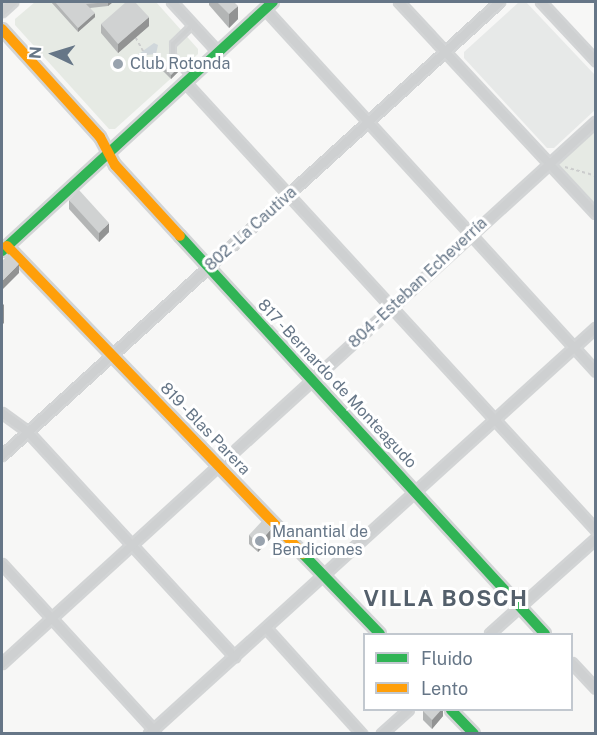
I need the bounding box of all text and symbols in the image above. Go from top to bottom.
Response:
north arrow [24,24,84,84]
text: N [26,46,45,60]
place label: Club Rotonda [130,54,230,74]
marker: Club Rotonda [111,57,125,71]
street label: 802 - La Cautiva [200,181,302,277]
street label: 804 - Esteban Echeverría [343,212,493,354]
street label: 817 - Bernardo de Monteagudo [252,294,422,474]
street label: 819 - Blas Parera [154,377,256,481]
place label: Manantial de Bendiciones [272,522,368,560]
marker: Manantial de Bendiciones [253,534,267,548]
district label: VILLA BOSCH [363,586,529,612]
legend [363,633,573,711]
text: Fluido [421,648,473,669]
text: Lento [421,678,468,699]

